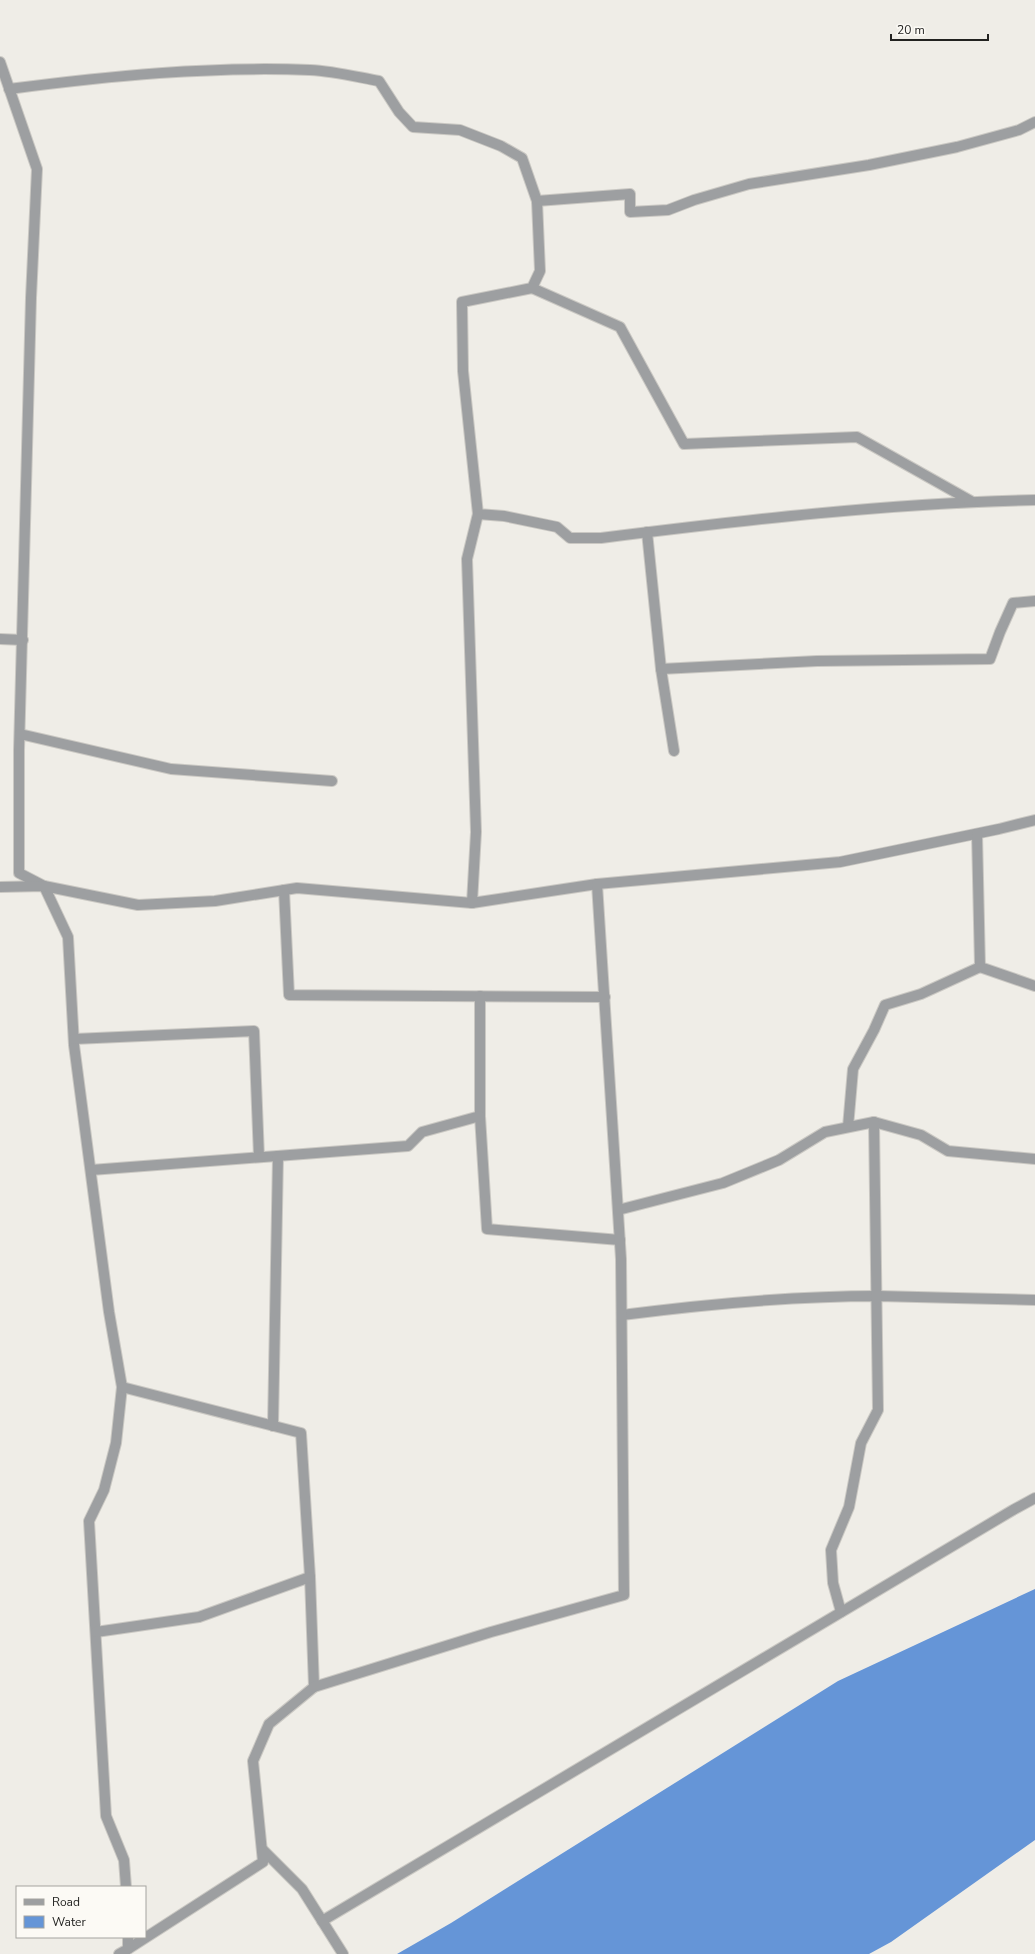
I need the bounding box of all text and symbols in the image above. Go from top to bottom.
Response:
scale bar [891,16,988,42]
text: 20 m [897,22,925,38]
legend [16,1886,146,1938]
text: Road [52,1894,80,1910]
text: Water [52,1914,86,1930]

